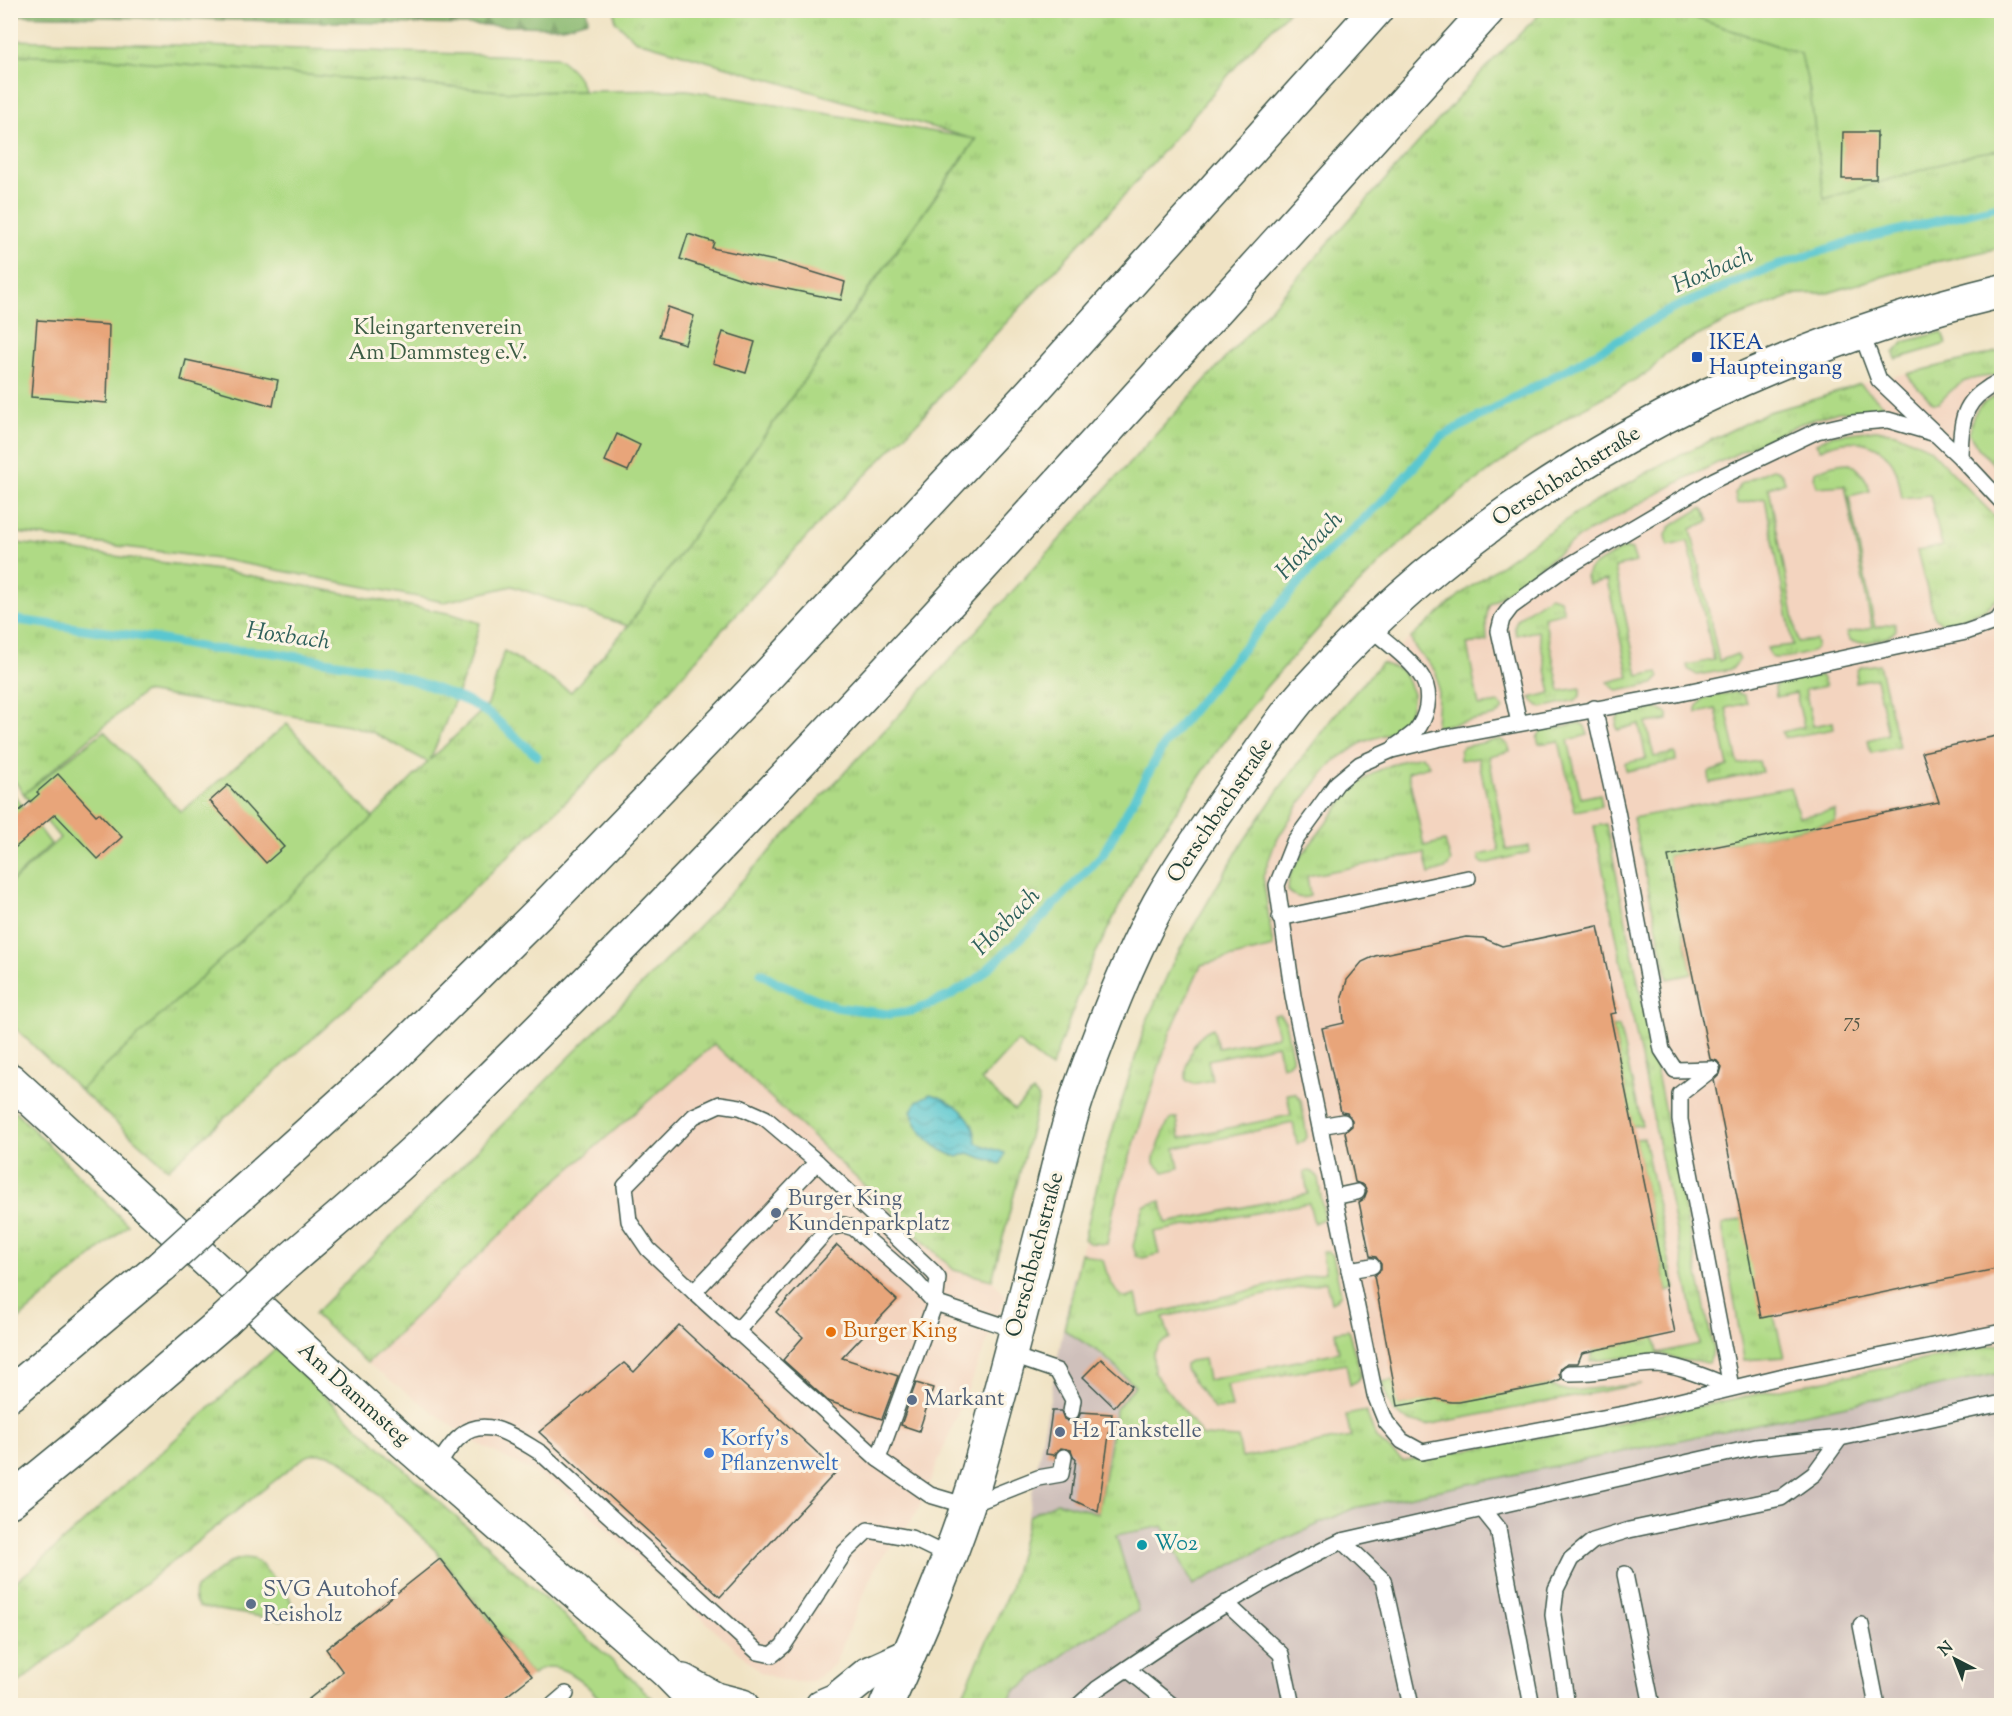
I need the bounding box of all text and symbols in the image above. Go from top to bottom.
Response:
water label: Hoxbach [1668,239,1759,303]
park label: Kleingartenverein Am Dammsteg e.V. [348,313,528,370]
place label: IKEA Haupteingang [1709,328,1842,385]
marker: IKEA Haupteingang [1690,350,1704,364]
street label: Oerschbachstraße [1487,419,1647,535]
water label: Hoxbach [1268,504,1352,588]
water label: Hoxbach [244,614,332,660]
street label: Oerschbachstraße [1160,732,1282,890]
water label: Hoxbach [965,880,1049,964]
house number: 75 [1844,1008,1861,1037]
street label: Oerschbachstraße [999,1169,1073,1341]
place label: Burger King Kundenparkplatz [788,1184,950,1241]
marker: Burger King Kundenparkplatz [769,1206,783,1220]
place label: Burger King [843,1316,958,1348]
marker: Burger King [824,1325,838,1339]
street label: Am Dammsteg [290,1336,417,1455]
place label: Markant [924,1384,1005,1416]
marker: Markant [905,1393,919,1407]
place label: H2 Tankstelle [1072,1416,1202,1448]
place label: Korfy's Pflanzenwelt [721,1424,839,1481]
marker: H2 Tankstelle [1053,1425,1067,1439]
marker: Korfy's Pflanzenwelt [702,1446,716,1460]
place label: W02 [1154,1529,1198,1561]
marker: W02 [1135,1538,1149,1552]
place label: SVG Autohof Reisholz [263,1575,399,1632]
marker: SVG Autohof Reisholz [244,1597,258,1611]
north arrow [1925,1629,1985,1689]
text: N [1934,1637,1959,1663]

